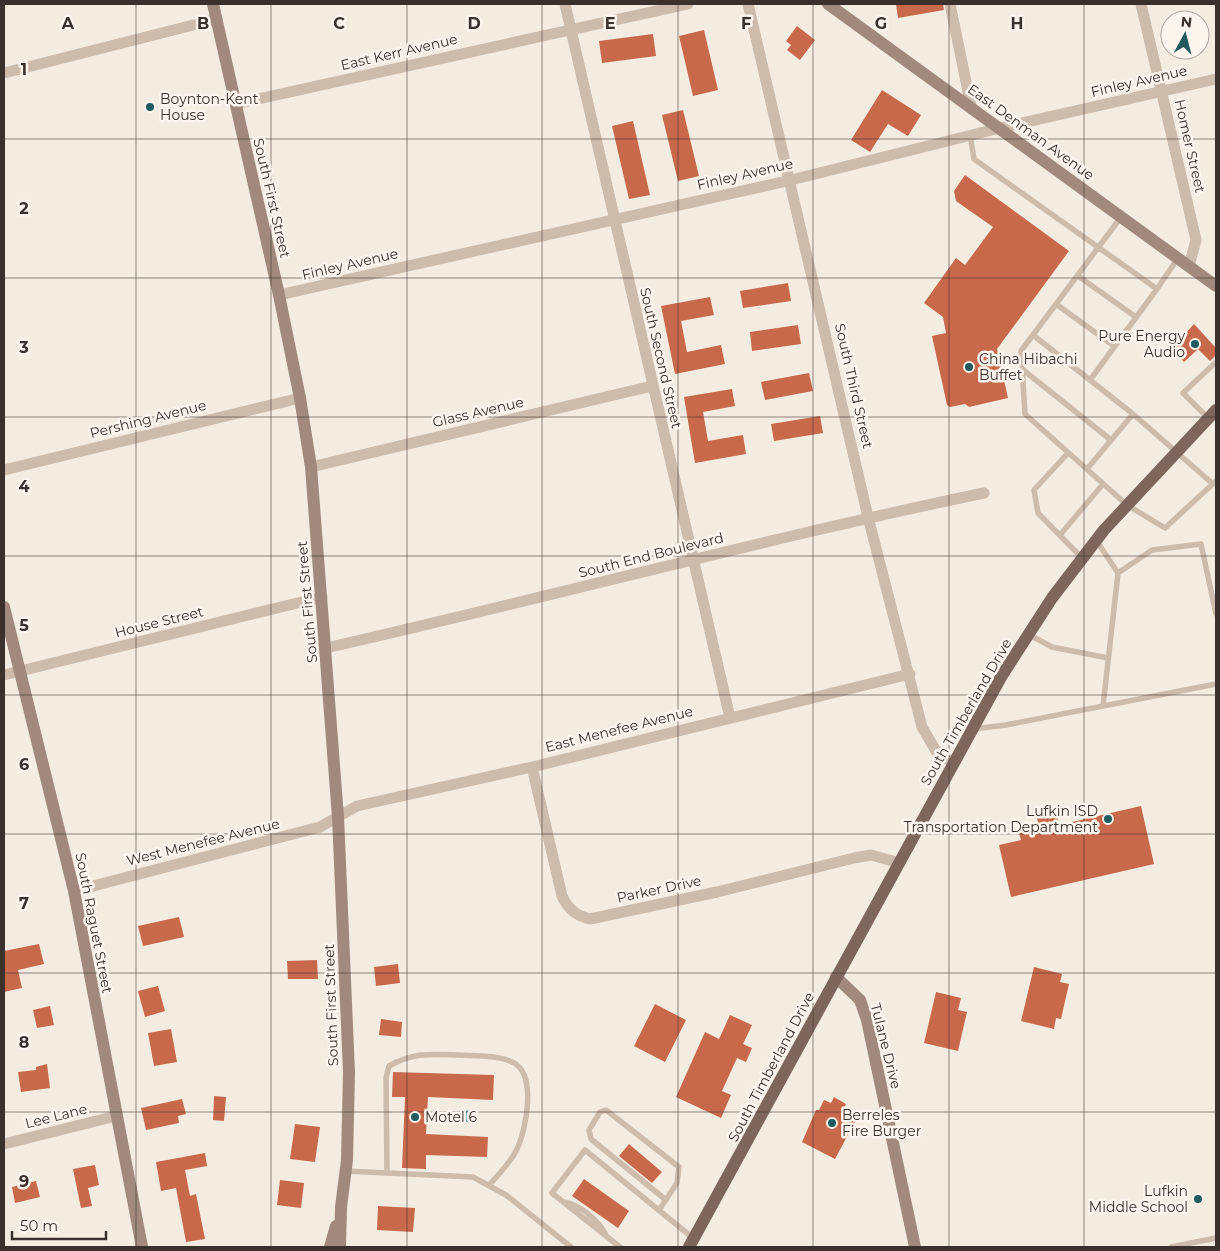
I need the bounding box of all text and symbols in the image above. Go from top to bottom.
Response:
north arrow [1160,10,1210,60]
text: N [1180,12,1193,32]
text: A [61,14,75,33]
text: B [197,14,209,33]
text: C [333,14,345,33]
text: D [467,14,481,33]
text: E [605,14,615,33]
text: F [741,14,751,33]
text: G [875,14,887,33]
text: H [1011,14,1023,33]
street label: East Kerr Avenue [339,30,459,74]
text: 1 [21,60,27,79]
street label: Finley Avenue [1089,61,1189,101]
street label: East Denman Avenue [964,80,1098,184]
place label: Boynton-Kent House [160,90,259,124]
street label: Homer Street [1171,98,1210,195]
marker: Boynton-Kent House [144,101,156,113]
street label: South First Street [249,136,295,260]
street label: Finley Avenue [695,154,795,194]
text: 2 [19,199,29,218]
street label: Finley Avenue [300,244,400,284]
street label: South Second Street [636,286,686,431]
street label: South Third Street [831,322,877,451]
place label: Pure Energy Audio [1098,327,1185,361]
text: 3 [18,338,29,357]
marker: Pure Energy Audio [1189,338,1201,350]
place label: China Hibachi Buffet [979,350,1077,384]
marker: China Hibachi Buffet [963,361,975,373]
street label: Glass Avenue [431,393,525,431]
street label: Pershing Avenue [88,396,208,442]
text: 4 [18,477,30,496]
street label: South End Boulevard [577,528,725,582]
street label: South First Street [293,540,321,664]
street label: House Street [113,602,206,642]
text: 5 [19,616,29,635]
street label: South Timberland Drive [916,635,1016,789]
street label: East Menefee Avenue [543,702,695,756]
text: 6 [19,755,29,774]
place label: Lufkin ISD Transportation Department [904,802,1098,836]
marker: Lufkin ISD Transportation Department [1102,813,1114,825]
street label: West Menefee Avenue [125,814,281,870]
street label: South Raguet Street [72,851,117,995]
street label: Parker Drive [615,871,703,907]
text: 7 [19,894,29,913]
street label: South First Street [320,943,342,1066]
street label: South Timberland Drive [724,989,818,1145]
street label: Tulane Drive [867,1001,905,1091]
text: 8 [19,1033,29,1052]
street label: Lee Lane [23,1100,89,1132]
place label: Berreles Fire Burger [842,1106,922,1140]
place label: Motel 6 [425,1108,477,1126]
marker: Motel 6 [409,1111,421,1123]
marker: Berreles Fire Burger [826,1117,838,1129]
text: 9 [19,1172,29,1191]
place label: Lufkin Middle School [1089,1182,1188,1216]
marker: Lufkin Middle School [1192,1193,1204,1205]
scale bar [12,1208,106,1240]
text: 50 m [20,1216,58,1235]

